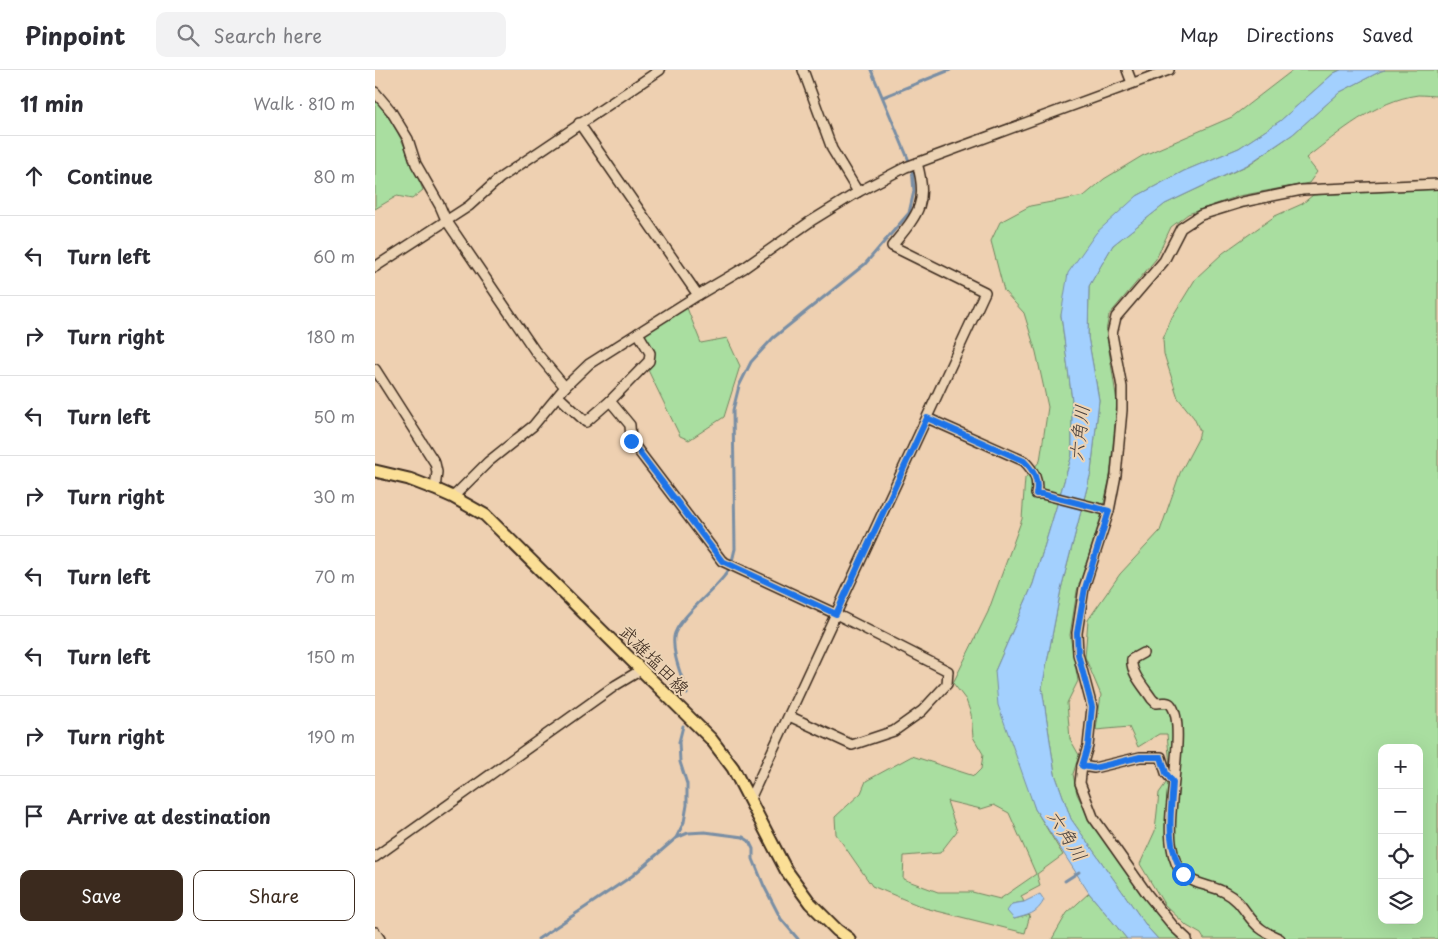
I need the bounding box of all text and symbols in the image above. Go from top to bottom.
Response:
search box [156,12,506,57]
text: Pinpoint [25,17,126,53]
icon: search [174,21,202,49]
text: Search here [214,21,322,49]
text: Map [1180,21,1218,48]
text: Directions [1246,21,1334,48]
text: Saved [1362,21,1413,48]
text: 11 min [20,87,84,119]
text: Walk · 810 m [254,91,355,115]
icon: ahead [20,162,48,190]
text: Continue [67,162,153,190]
text: 80 m [313,164,355,188]
icon: left [20,242,48,270]
text: Turn left [67,242,151,270]
text: 60 m [313,244,355,268]
icon: right [20,322,48,350]
text: Turn right [67,322,165,350]
text: 180 m [307,324,355,348]
icon: left [20,402,48,430]
text: Turn left [67,402,151,430]
water label: 六角川 [1061,403,1095,463]
text: 50 m [314,404,355,428]
route end [620,430,643,453]
icon: right [20,482,48,510]
text: Turn right [67,482,165,510]
text: 30 m [313,484,355,508]
icon: left [20,562,48,590]
text: Turn left [67,562,151,590]
text: 70 m [315,564,355,588]
street label: 武雄塩田線 [614,618,696,700]
icon: left [20,642,48,670]
text: Turn left [67,642,151,670]
text: 150 m [307,644,355,668]
icon: right [20,722,48,750]
text: Turn right [67,722,165,750]
text: 190 m [307,724,355,748]
map controls [1378,744,1423,924]
button: + [1378,744,1423,789]
button: − [1378,789,1423,834]
icon: arrive [20,802,48,830]
text: Arrive at destination [67,802,271,830]
water label: 六角川 [1041,803,1095,867]
button: locate [1378,834,1423,879]
route start [1172,863,1195,886]
button: Save [20,870,183,921]
button: Share [193,870,355,921]
button: layers [1378,879,1423,924]

